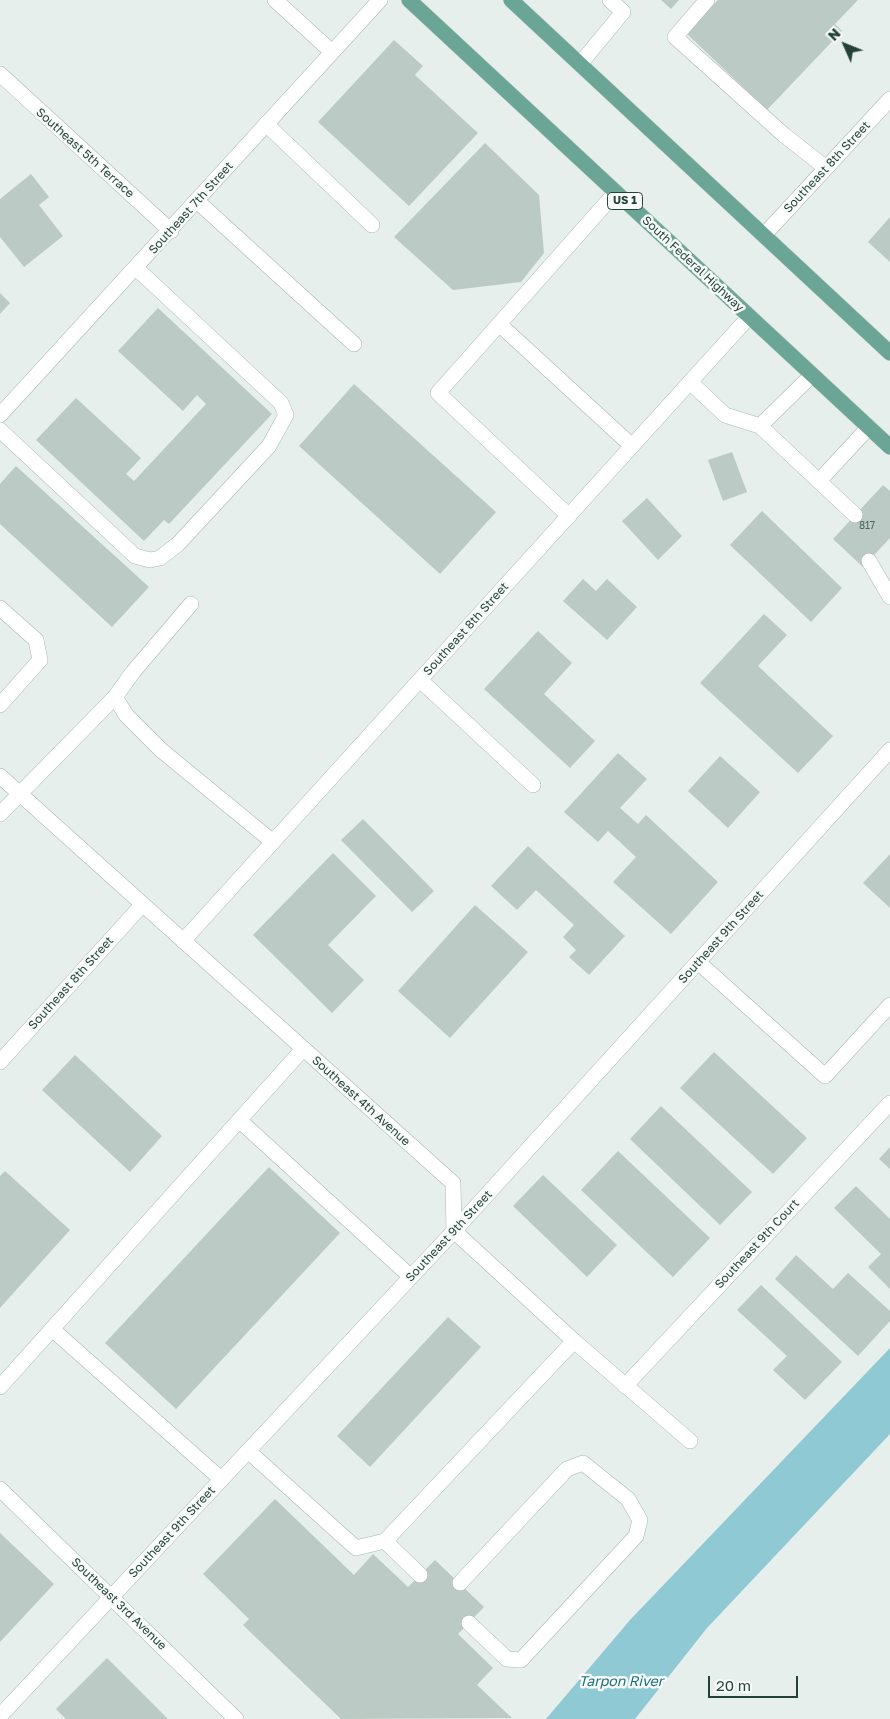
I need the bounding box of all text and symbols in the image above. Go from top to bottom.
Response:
north arrow [820,20,870,70]
text: N [824,25,844,44]
street label: Southeast 5th Terrace [33,105,137,201]
street label: Southeast 8th Street [781,118,873,216]
street label: Southeast 7th Street [146,159,236,257]
road number: US 1 [608,192,642,210]
street label: South Federal Highway [639,213,747,315]
house number: 817 [859,520,875,532]
street label: Southeast 8th Street [420,580,512,678]
street label: Southeast 9th Street [675,888,767,986]
street label: Southeast 8th Street [25,934,117,1032]
street label: Southeast 4th Avenue [309,1053,413,1149]
street label: Southeast 9th Street [403,1187,495,1285]
street label: Southeast 9th Court [712,1196,802,1292]
street label: Southeast 9th Street [126,1483,218,1581]
street label: Southeast 3rd Avenue [68,1555,170,1653]
scale bar [710,1666,800,1698]
water label: Tarpon River [579,1674,663,1690]
text: 20 m [716,1676,751,1694]

